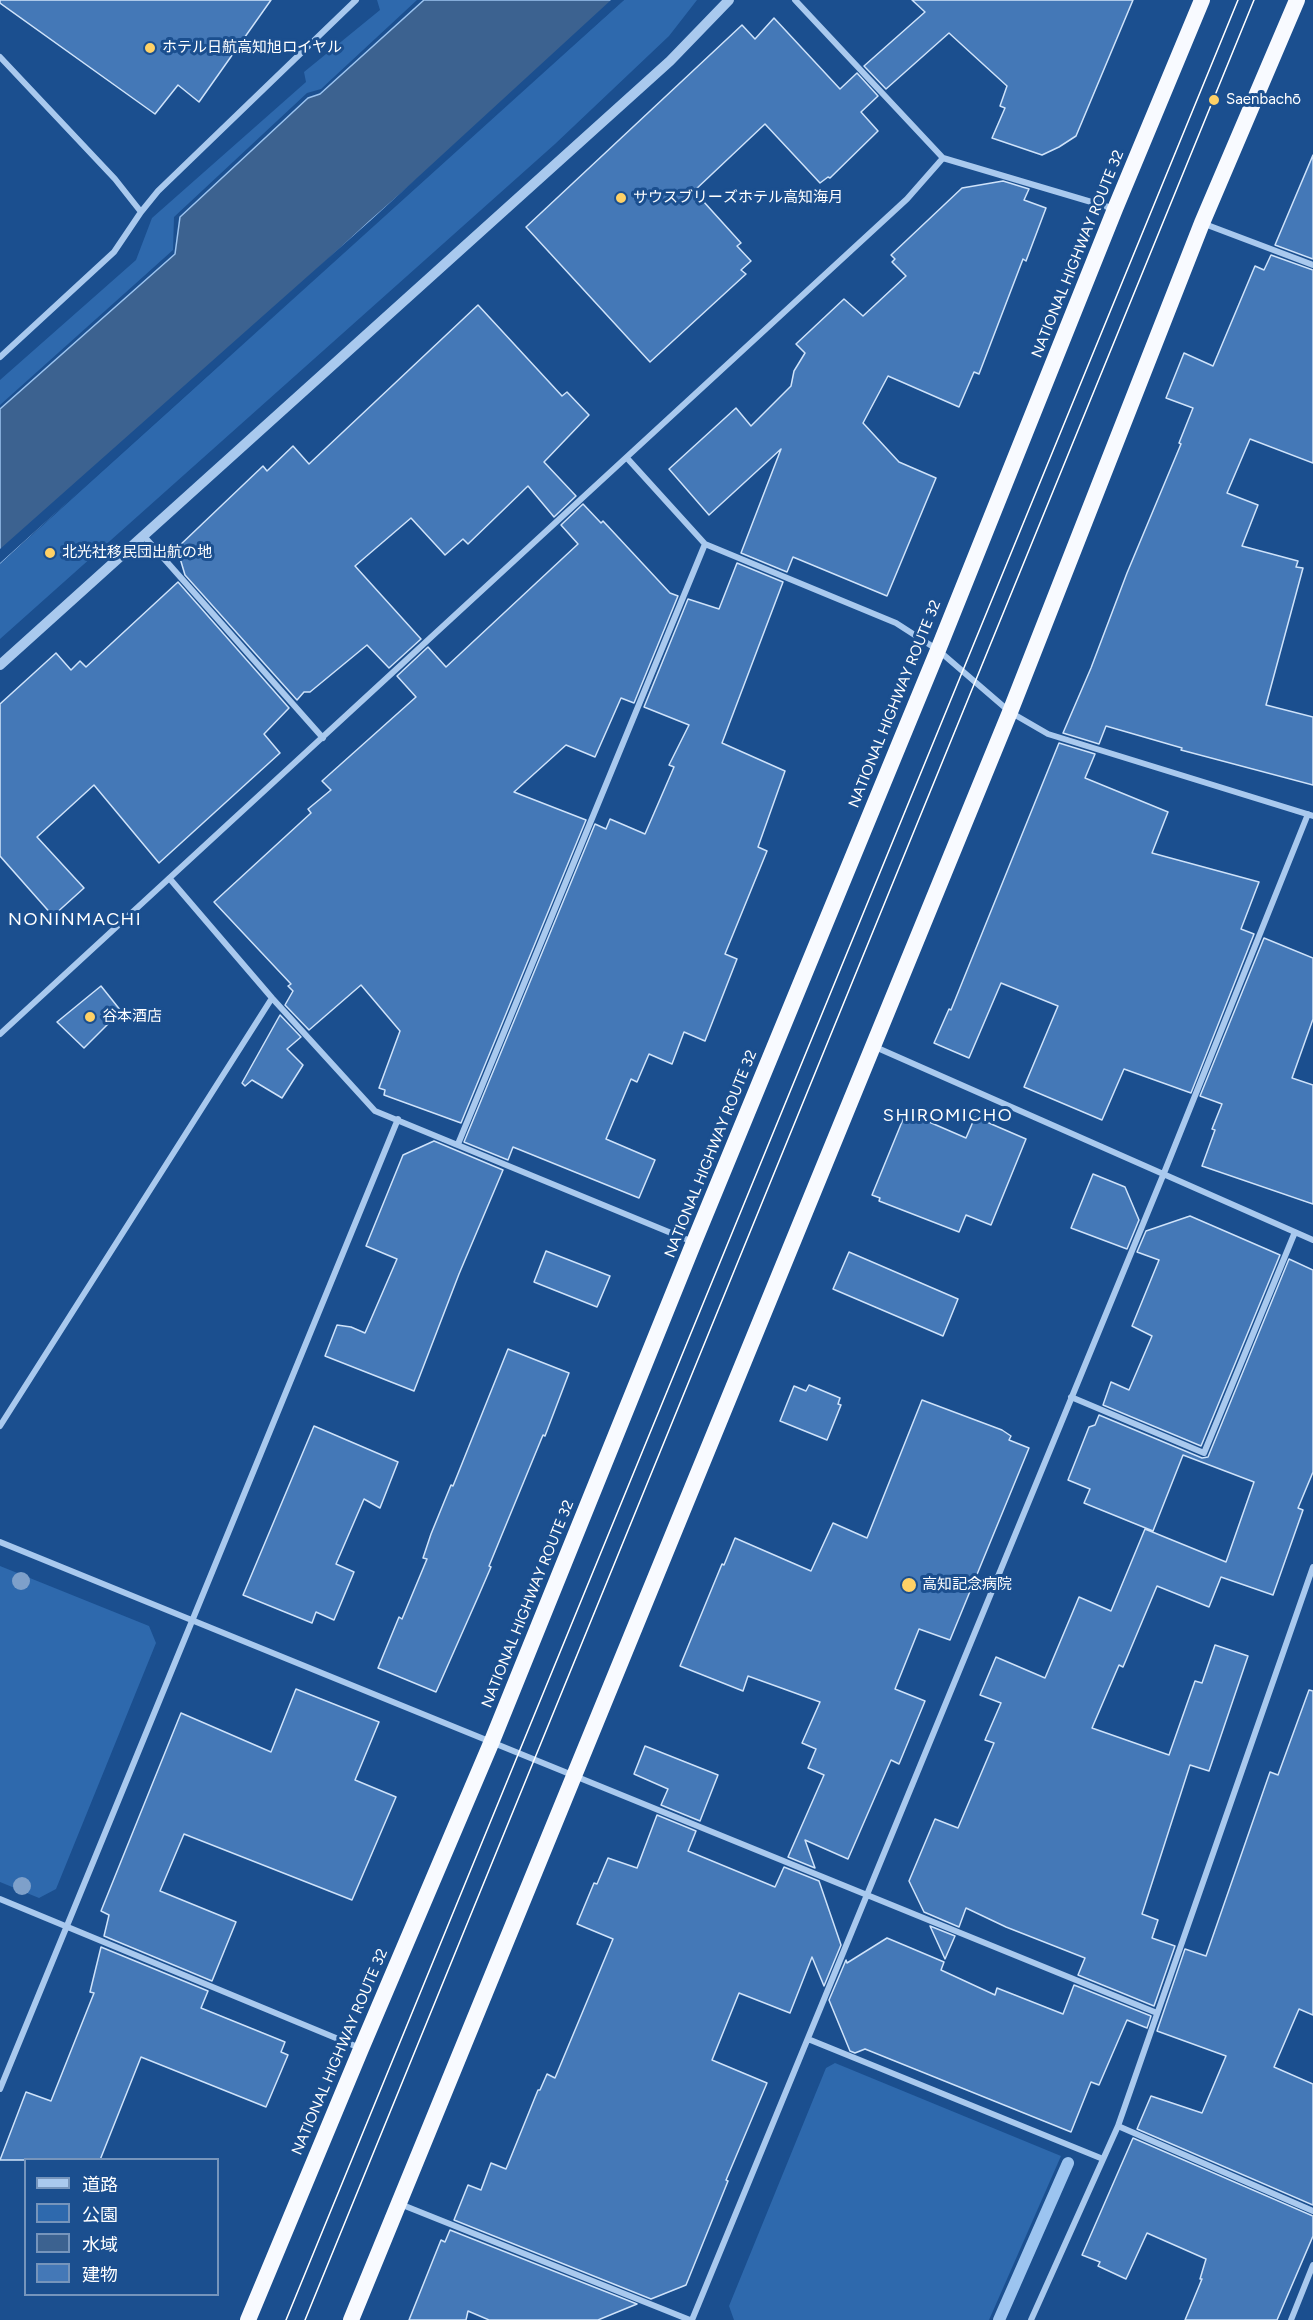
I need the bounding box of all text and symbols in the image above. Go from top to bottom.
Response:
place label: ホテル日航高知旭ロイヤル [162,39,342,57]
marker: ホテル日航高知旭ロイヤル [143,41,157,55]
place label: Saenbachō [1226,91,1301,109]
marker: Saenbachō [1207,93,1221,107]
street label: NATIONAL HIGHWAY ROUTE 32 [1028,148,1128,360]
place label: サウスブリーズホテル高知海月 [633,189,843,207]
marker: サウスブリーズホテル高知海月 [614,191,628,205]
place label: 北光社移民団出航の地 [62,544,212,562]
marker: 北光社移民団出航の地 [43,546,57,560]
street label: NATIONAL HIGHWAY ROUTE 32 [845,598,945,810]
district label: NONINMACHI [8,909,142,931]
place label: 谷本酒店 [102,1008,162,1026]
marker: 谷本酒店 [83,1010,97,1024]
street label: NATIONAL HIGHWAY ROUTE 32 [661,1048,761,1260]
district label: SHIROMICHO [883,1105,1013,1127]
street label: NATIONAL HIGHWAY ROUTE 32 [478,1498,578,1710]
marker: 高知記念病院 [900,1576,918,1594]
place label: 高知記念病院 [922,1576,1012,1594]
street label: NATIONAL HIGHWAY ROUTE 32 [288,1946,392,2158]
legend [24,2158,219,2296]
text: 道路 [82,2174,118,2196]
text: 公園 [82,2204,118,2226]
text: 水域 [82,2234,118,2256]
text: 建物 [82,2264,118,2286]

